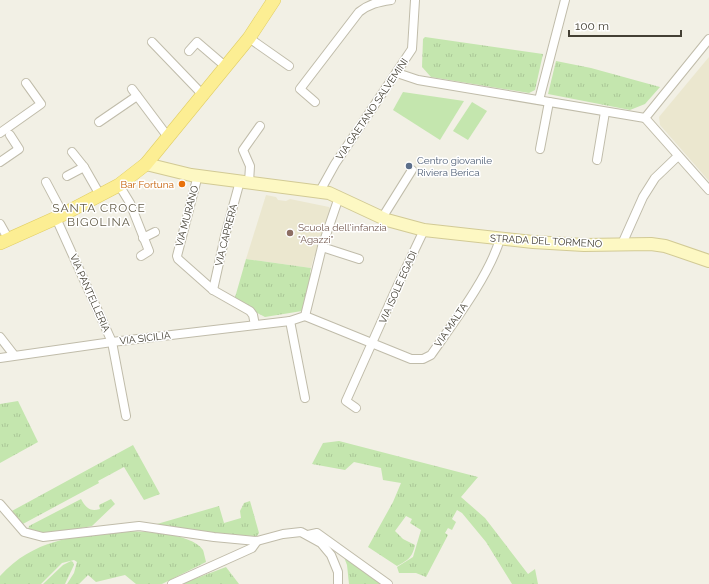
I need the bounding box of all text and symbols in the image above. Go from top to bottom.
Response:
scale bar [569,12,681,38]
text: 100 m [575,19,609,33]
street label: VIA GAETANO SALVEMINI [334,56,410,162]
place label: Centro giovanile Riviera Berica [417,155,492,178]
marker: Centro giovanile Riviera Berica [404,161,414,171]
place label: Bar Fortuna [120,179,174,190]
marker: Bar Fortuna [177,179,187,189]
street label: VIA MURANO [174,184,201,248]
district label: SANTA CROCE BIGOLINA [52,201,146,229]
street label: VIA CAPRERA [213,202,239,267]
place label: Scuola dell'infanzia "Agazzi" [298,222,387,245]
marker: Scuola dell'infanzia "Agazzi" [285,228,295,238]
street label: STRADA DEL TORMENO [490,233,603,249]
street label: VIA ISOLE EGADI [377,249,419,325]
street label: VIA PANTELLERIA [68,252,112,334]
street label: VIA MALTA [432,301,470,349]
street label: VIA SICILIA [119,329,171,347]

